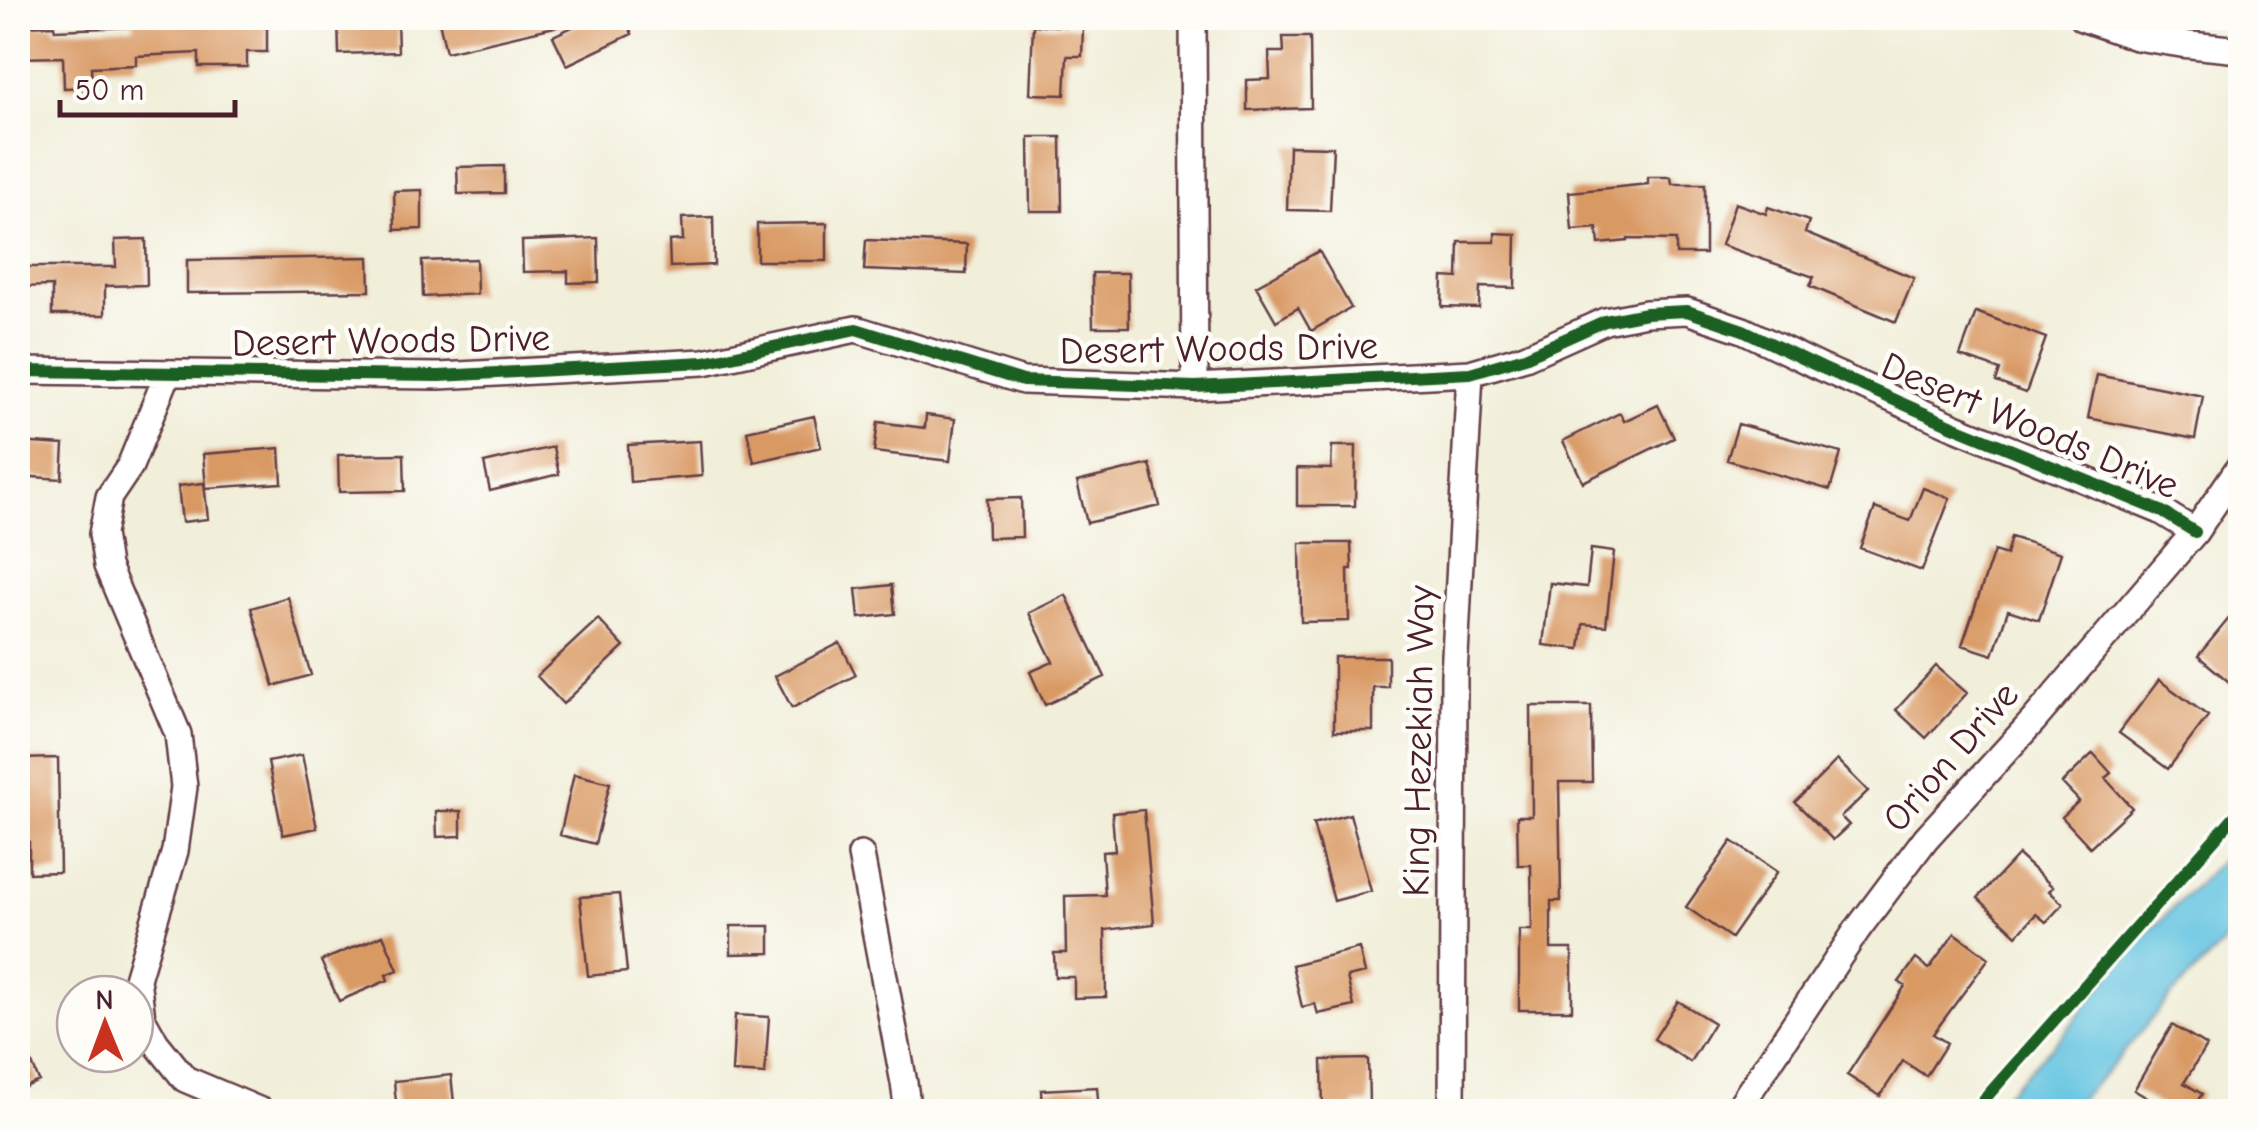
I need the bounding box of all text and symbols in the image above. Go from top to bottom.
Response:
scale bar [60,55,235,117]
text: 50 m [75,73,144,108]
street label: Desert Woods Drive [231,316,551,366]
street label: Desert Woods Drive [1059,324,1379,374]
street label: Desert Woods Drive [1875,344,2185,508]
street label: King Hezekiah Way [1394,585,1444,897]
street label: Orion Drive [1874,673,2028,841]
north arrow [55,974,155,1074]
text: N [95,984,114,1016]

